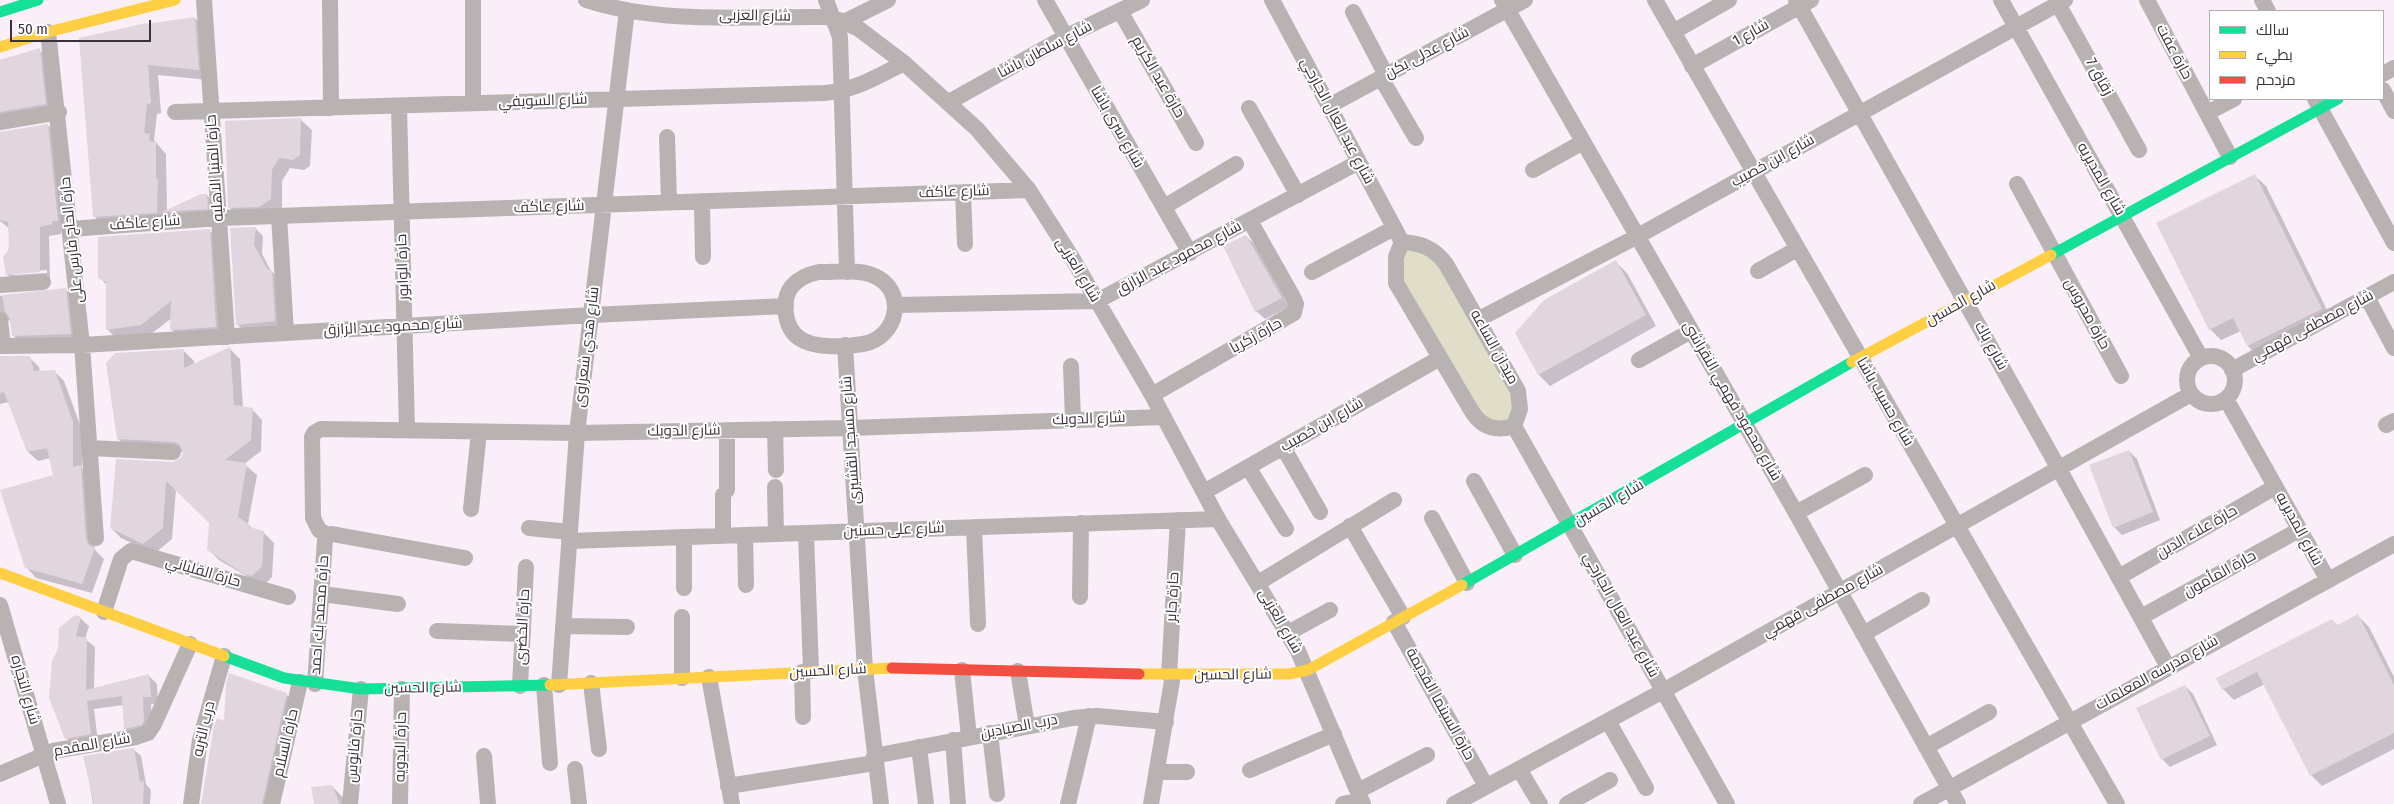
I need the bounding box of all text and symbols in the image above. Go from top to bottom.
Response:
street label: شارع العزبى [719,6,791,26]
scale bar [12,10,154,42]
legend [2209,10,2384,100]
street label: شارع 1 [1730,16,1772,50]
street label: شارع سلطان باشا [995,18,1095,82]
text: 50 m [18,20,48,38]
street label: حارة عفت [2152,21,2196,83]
text: سالك [2256,21,2289,39]
street label: شارع عدلى يكن [1382,23,1472,83]
street label: حارة عبد الكريم [1127,33,1189,121]
text: بطيء [2256,46,2293,64]
street label: شارع عبد العال الجارحي [1296,55,1378,187]
street label: زقاق 7 [2081,55,2117,99]
text: مزدحم [2256,71,2296,89]
street label: شارع سرى باشا [1086,83,1148,171]
street label: شارع السويفي [498,90,588,112]
street label: حارة المنيا الاهليه [202,114,228,222]
street label: شارع ابن خصيب [1728,131,1818,191]
street label: شارع المديريه [2073,139,2129,219]
street label: حارة الحاج فارس على [56,176,88,304]
street label: شارع عاكف [918,182,990,202]
street label: شارع عاكف [513,197,585,217]
street label: شارع عاكف [109,212,181,234]
street label: شارع محمود عبد الرازق [1113,217,1245,299]
street label: حارة الوابور [393,233,413,301]
street label: شارع العزبى [1052,234,1104,306]
street label: حارة محروس [2060,275,2114,353]
street label: شارع الحسين [1923,276,1999,330]
street label: شارع هدي شعراوى [571,286,603,408]
street label: شارع مصطفى فهمي [2249,286,2377,366]
street label: ميدان الساعه [1466,306,1522,388]
street label: شارع محمود عبد الرازق [323,314,463,340]
street label: حارة زكريا [1227,314,1285,358]
street label: شارع محمود فهمي النقراشى [1679,318,1785,484]
street label: شارع باك [1970,319,2012,373]
street label: شارع حسيب باشا [1852,355,1918,449]
street label: شارع مسجد القشيرى [838,375,864,505]
street label: شارع ابن خصيب [1277,394,1367,456]
street label: شارع الدويك [1052,409,1126,429]
street label: شارع الدويك [647,421,721,441]
street label: شارع الحسين [1571,476,1647,530]
street label: شارع المديريه [2271,489,2327,569]
street label: حارة علاء الدين [2153,502,2241,562]
street label: شارع على حسنين [843,519,945,541]
street label: حارة المأمون [2181,547,2259,601]
street label: شارع عبد العال الجارحي [1579,549,1663,681]
street label: حارة القلياني [163,553,243,591]
street label: حارة محمد بك احمد [307,555,333,675]
street label: شارع مصطفى فهمي [1760,560,1886,642]
street label: حارة جابر [1163,571,1183,623]
street label: شارع العزبى [1254,585,1306,657]
street label: حارة الخضرى [512,588,534,666]
street label: شارع مدرسه المعلمات [2092,632,2222,714]
street label: حارة السينما القديمة [1402,645,1478,763]
street label: شارع التجاره [7,653,43,727]
street label: شارع الحسين [789,660,867,682]
street label: شارع الحسين [1194,665,1272,685]
street label: شارع الحسين [384,678,462,698]
street label: درب التربه [189,700,219,758]
street label: حارة السلام [269,707,303,779]
street label: حارة فانوس [343,709,367,783]
street label: درب الصيادين [979,711,1059,743]
street label: حارة البدويه [391,712,411,782]
street label: شارع المقدم [52,729,132,761]

